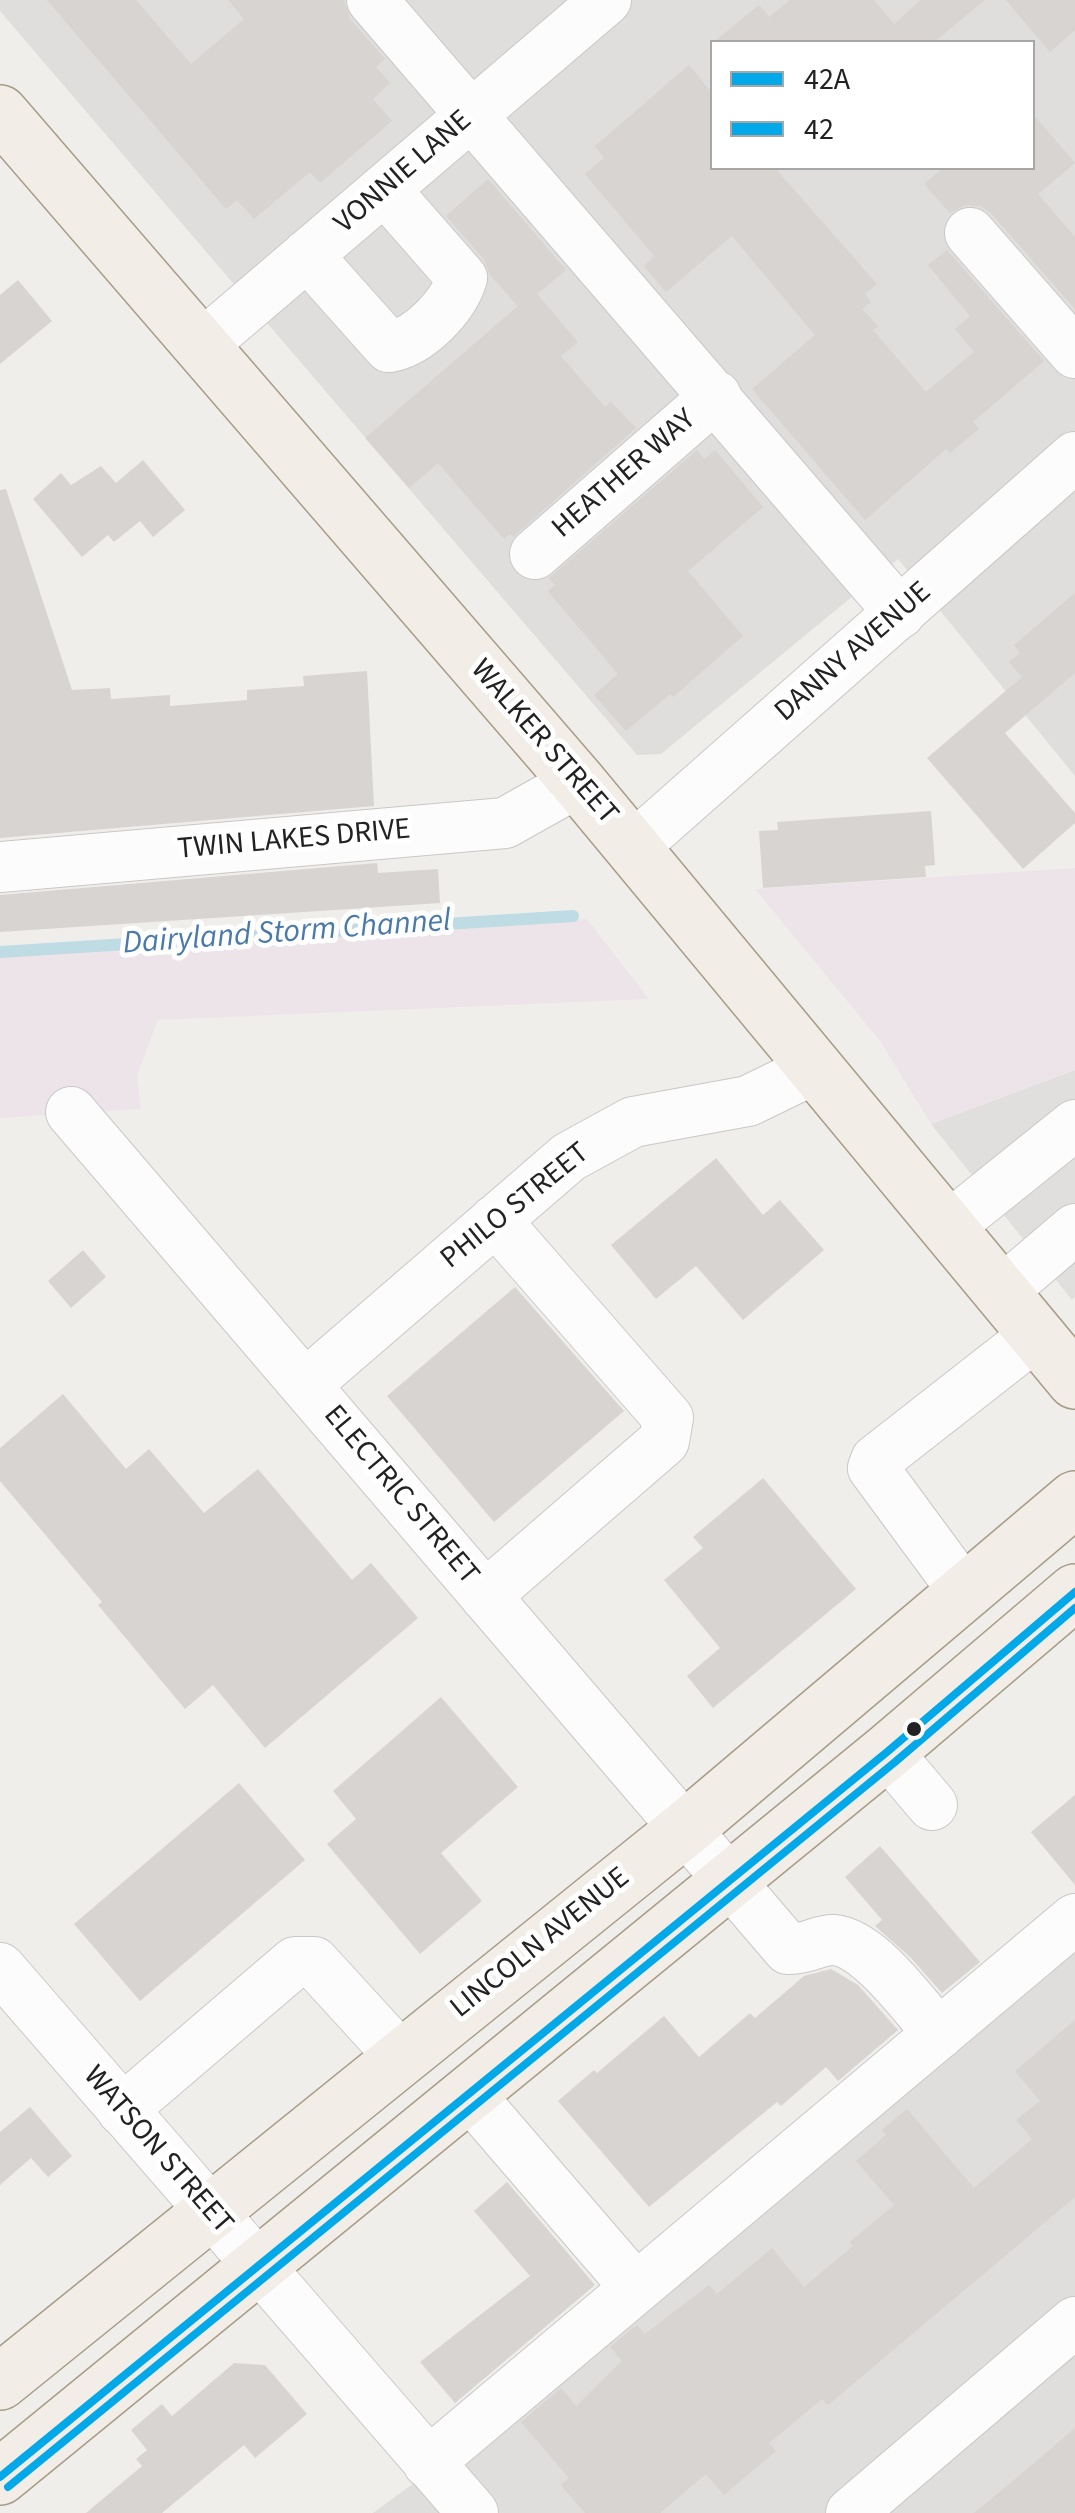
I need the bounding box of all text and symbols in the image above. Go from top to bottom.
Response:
legend [710,40,1035,170]
text: 42A [804,58,850,101]
street label: VONNIE LANE [328,104,480,242]
text: 42 [804,108,834,151]
street label: HEATHER WAY [546,403,704,547]
street label: DANNY AVENUE [769,575,939,731]
street label: WALKER STREET [462,653,624,833]
street label: TWIN LAKES DRIVE [176,813,412,869]
water label: Dairyland Storm Channel [122,903,452,965]
street label: PHILO STREET [435,1136,597,1278]
street label: ELECTRIC STREET [314,1399,486,1593]
unlabelled marker [904,1719,924,1739]
street label: LINCOLN AVENUE [444,1861,638,2027]
street label: WATSON STREET [74,2060,240,2242]

